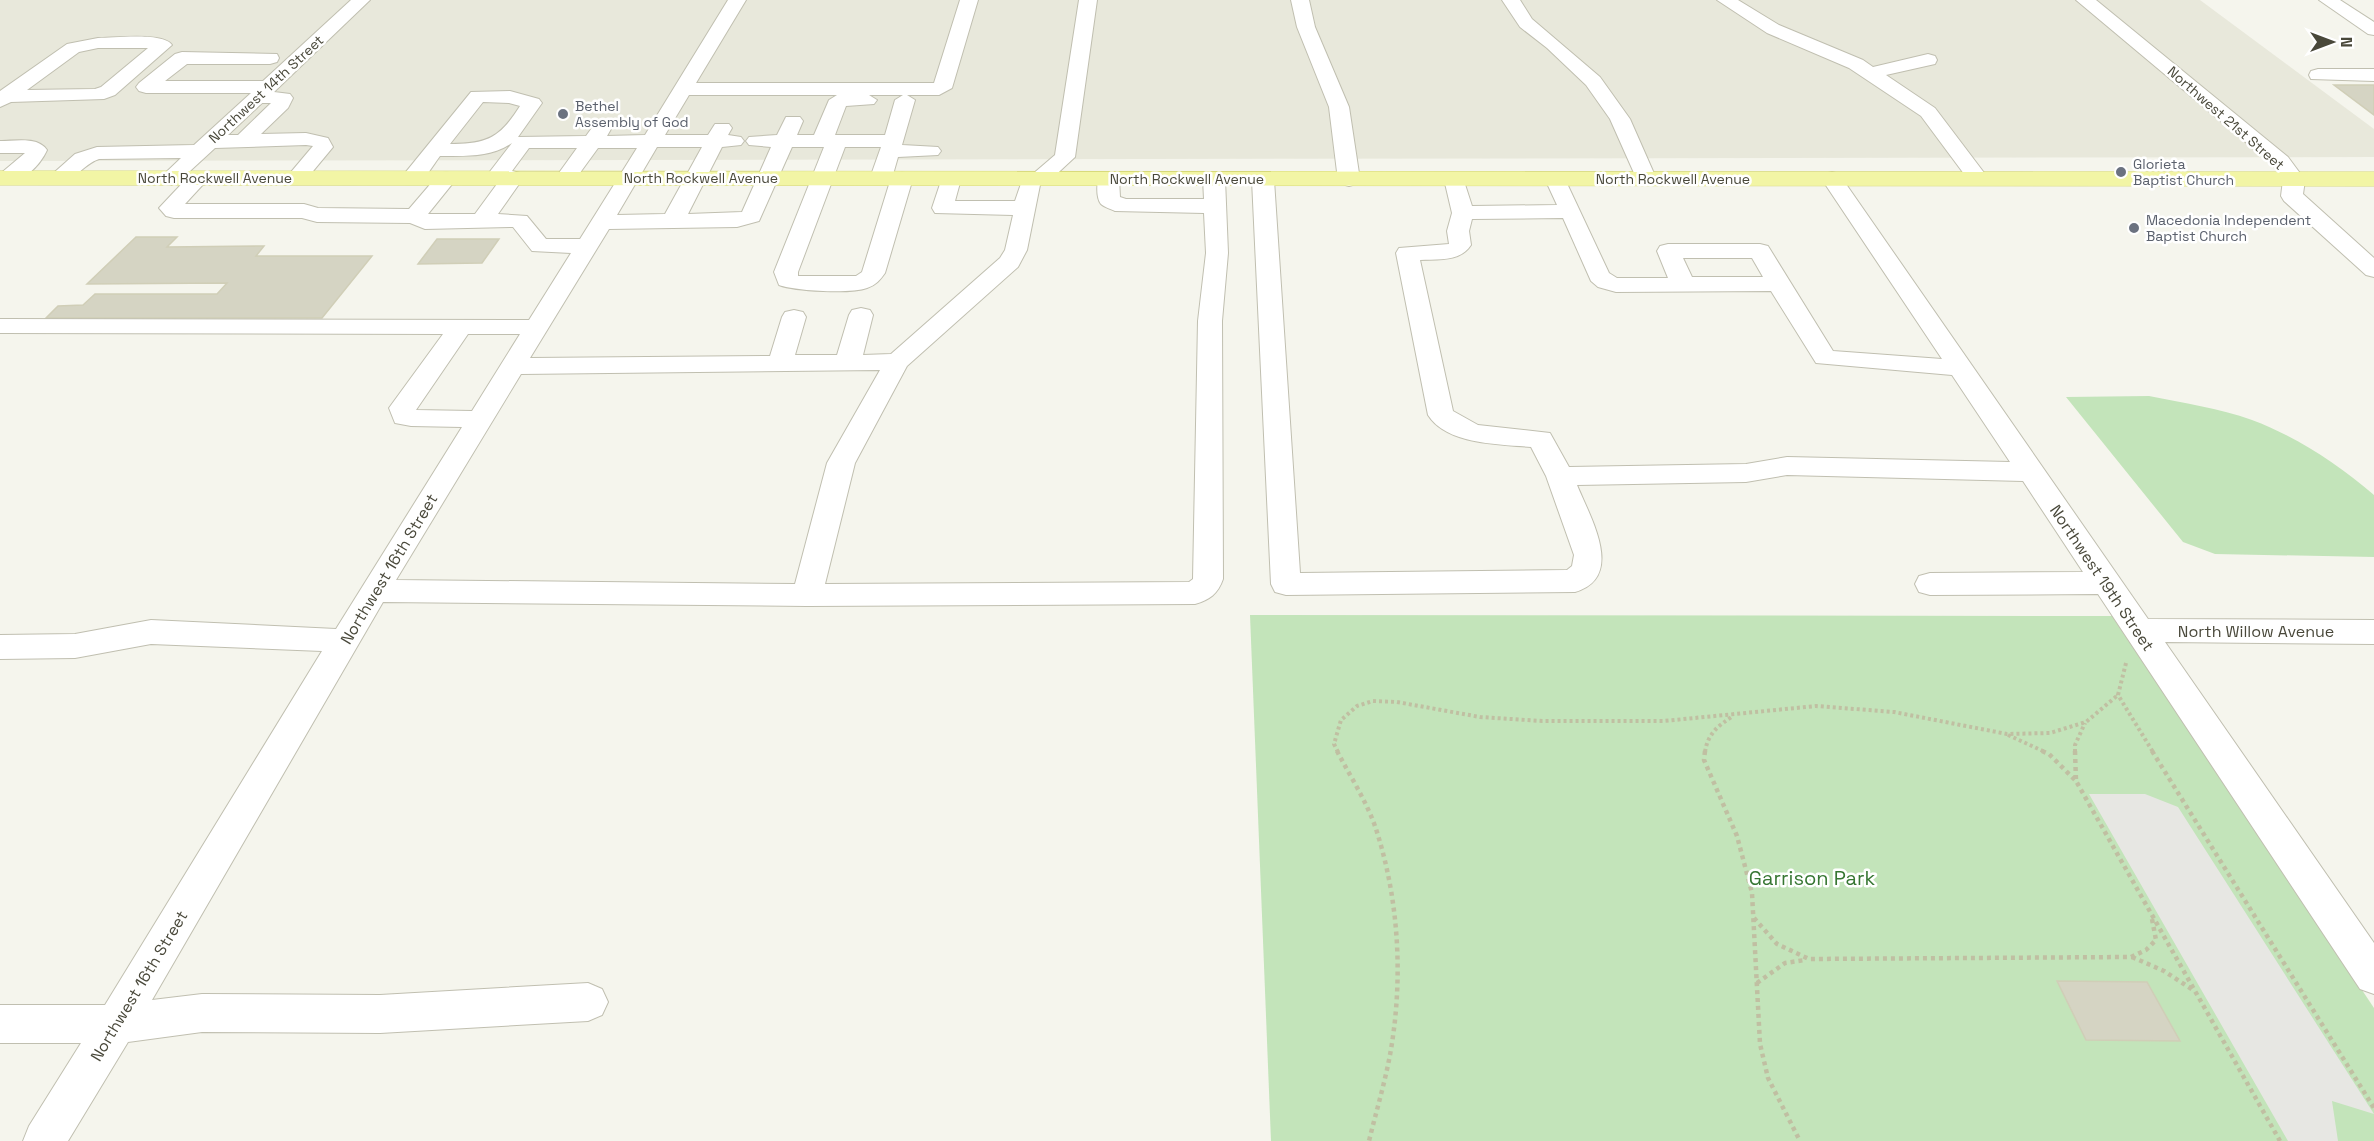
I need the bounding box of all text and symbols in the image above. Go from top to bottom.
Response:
north arrow [2302,12,2362,72]
street label: Northwest 14th Street [205,31,327,147]
text: N [2336,37,2357,47]
street label: Northwest 21st Street [2164,62,2288,174]
place label: Bethel Assembly of God [575,97,689,131]
marker: Bethel Assembly of God [556,107,570,121]
place label: Glorieta Baptist Church [2133,155,2234,189]
marker: Glorieta Baptist Church [2114,165,2128,179]
street label: North Rockwell Avenue [138,169,292,187]
street label: North Rockwell Avenue [624,169,778,187]
street label: North Rockwell Avenue [1110,170,1264,188]
street label: North Rockwell Avenue [1596,170,1750,188]
place label: Macedonia Independent Baptist Church [2146,211,2311,245]
marker: Macedonia Independent Baptist Church [2127,221,2141,235]
street label: Northwest 16th Street [336,490,442,648]
street label: Northwest 19th Street [2045,501,2159,655]
street label: North Willow Avenue [2178,621,2334,642]
park label: Garrison Park [1749,865,1876,891]
street label: Northwest 16th Street [86,907,192,1065]

